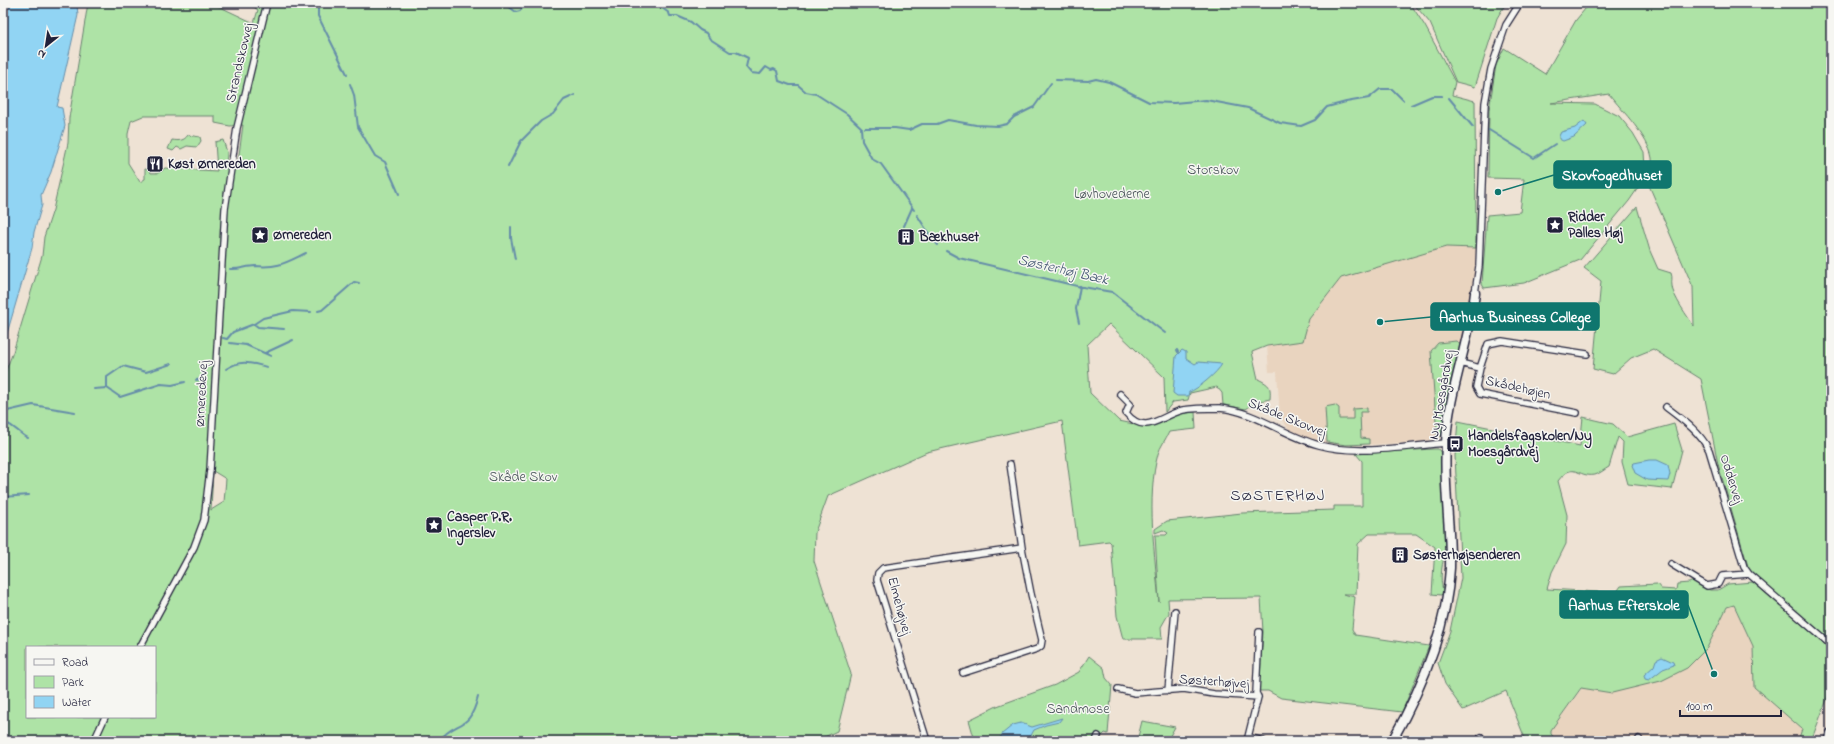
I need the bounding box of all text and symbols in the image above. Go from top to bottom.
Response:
street label: Strandskovvej [221,20,260,105]
north arrow [26,26,66,66]
text: N [34,45,49,63]
restaurant icon: Køst Ørnereden [145,154,165,174]
place label: Køst Ørnereden [168,154,256,175]
park label: Storskov [1187,160,1239,181]
callout: Skovfogedhuset [1554,161,1671,188]
text: Skovfogedhuset [1562,165,1663,189]
park label: Løvhovederne [1074,184,1150,205]
place label: Ridder Palles Høj [1567,207,1624,244]
place icon: Ridder Palles Høj [1545,215,1565,235]
place icon: Ørnereden [250,225,270,245]
place label: Ørnereden [273,225,331,246]
building icon: Bækhuset [896,227,916,247]
place label: Bækhuset [918,227,979,248]
water label: Søsterhøj Bæk [1016,249,1112,291]
callout: Aarhus Business College [1431,303,1599,330]
text: Aarhus Business College [1439,307,1592,331]
street label: Ny Moesgårdvej [1424,347,1461,442]
street label: Ørneredevej [190,359,214,428]
street label: Skådehøjen [1483,370,1553,406]
street label: Skåde Skovvej [1245,393,1331,444]
place label: Handelsfagskolen/Ny Moesgårdvej [1468,426,1592,465]
bus stop icon: Handelsfagskolen/Ny Moesgårdvej [1445,434,1465,454]
street label: Oddervej [1714,452,1749,507]
park label: Skåde Skov [489,467,558,488]
district label: SØSTERHØJ [1230,484,1326,508]
place label: Casper P.R. Ingerslev [447,507,512,546]
place icon: Casper P.R. Ingerslev [424,515,444,535]
building icon: Søsterhøjsenderen [1390,545,1410,565]
place label: Søsterhøjsenderen [1413,545,1520,566]
street label: Elmehøjvej [881,575,917,639]
callout: Aarhus Efterskole [1560,591,1688,618]
text: Aarhus Efterskole [1568,595,1681,617]
legend [26,646,156,718]
text: Road [62,654,88,672]
street label: Søsterhøjvej [1178,669,1251,695]
text: Park [62,674,84,692]
scale bar [1680,692,1781,718]
text: Water [62,694,91,712]
text: 100 m [1686,698,1713,716]
park label: Sandmose [1047,699,1110,720]

